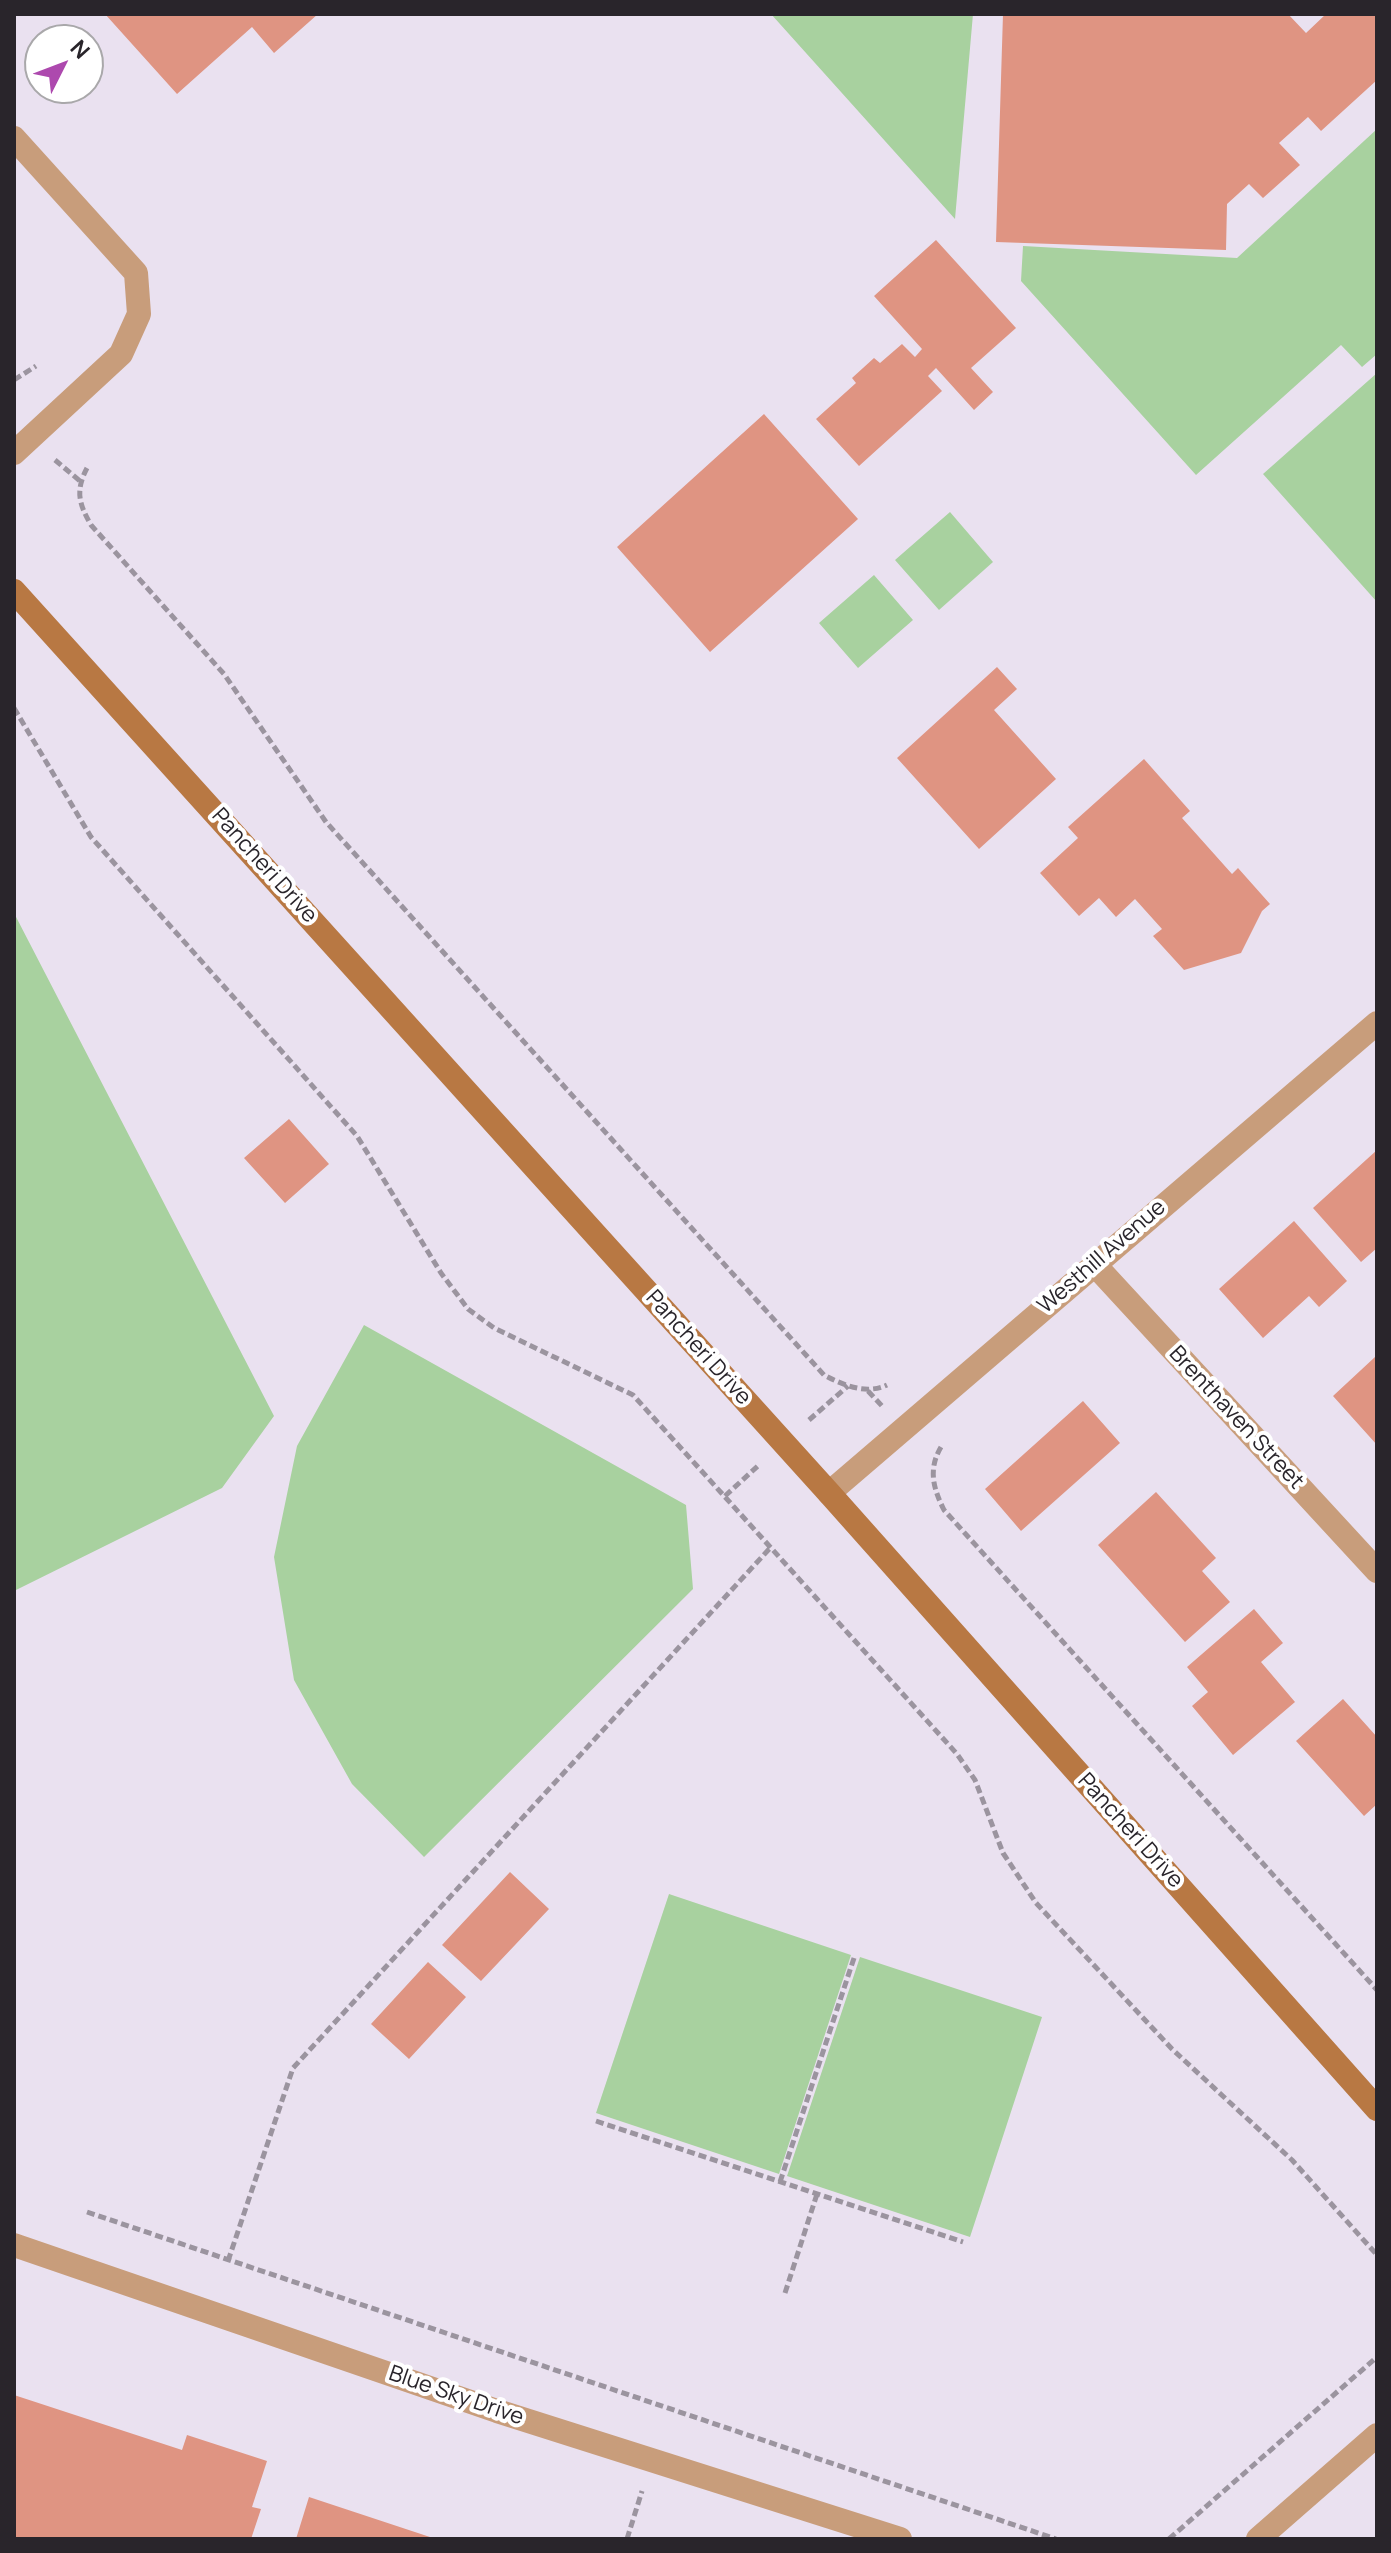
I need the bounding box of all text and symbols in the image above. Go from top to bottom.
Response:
north arrow [24,24,104,104]
text: N [64,33,97,65]
street label: Pancheri Drive [206,803,322,929]
street label: Westhill Avenue [1033,1194,1171,1320]
street label: Pancheri Drive [640,1285,756,1411]
street label: Brenthaven Street [1163,1341,1309,1495]
street label: Pancheri Drive [1072,1768,1188,1894]
street label: Blue Sky Drive [385,2361,527,2431]

